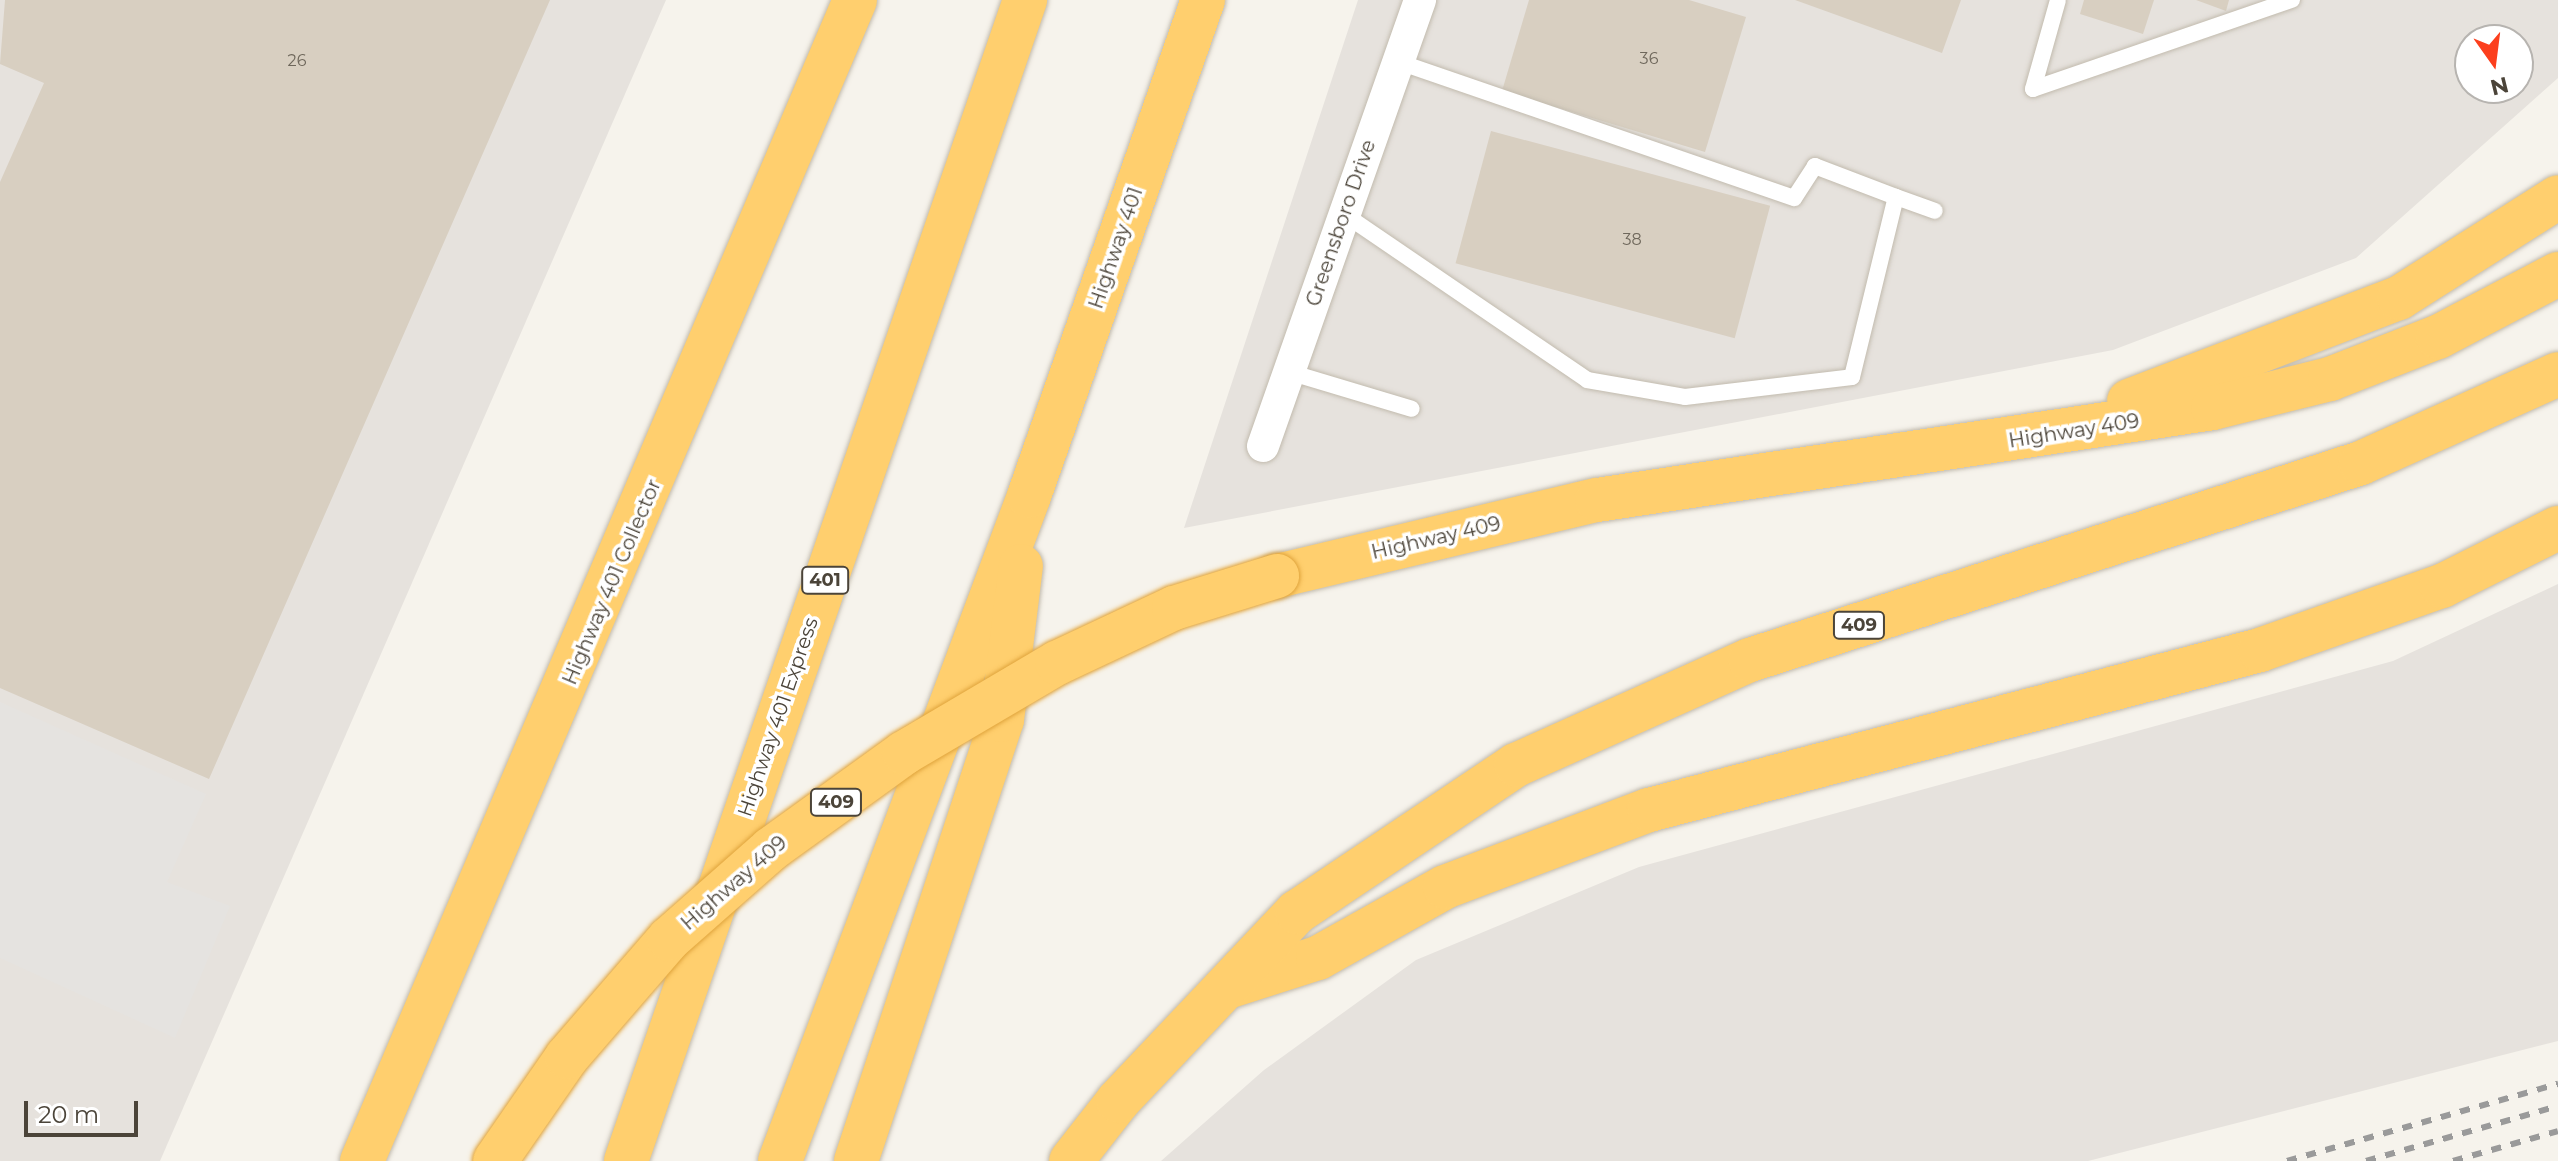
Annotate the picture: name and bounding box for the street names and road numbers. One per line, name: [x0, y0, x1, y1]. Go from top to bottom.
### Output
street label: Greensboro Drive: [1301, 137, 1381, 309]
street label: Highway 401: [1084, 184, 1148, 312]
street label: Highway 409: [2007, 409, 2141, 453]
street label: Highway 401 Collector: [558, 476, 666, 688]
street label: Highway 409: [1369, 511, 1503, 565]
road number: 401: [801, 566, 849, 594]
road number: 409: [1831, 611, 1887, 639]
street label: Highway 401 Express: [733, 614, 823, 820]
road number: 409: [808, 788, 864, 816]
street label: Highway 409: [676, 831, 792, 935]

